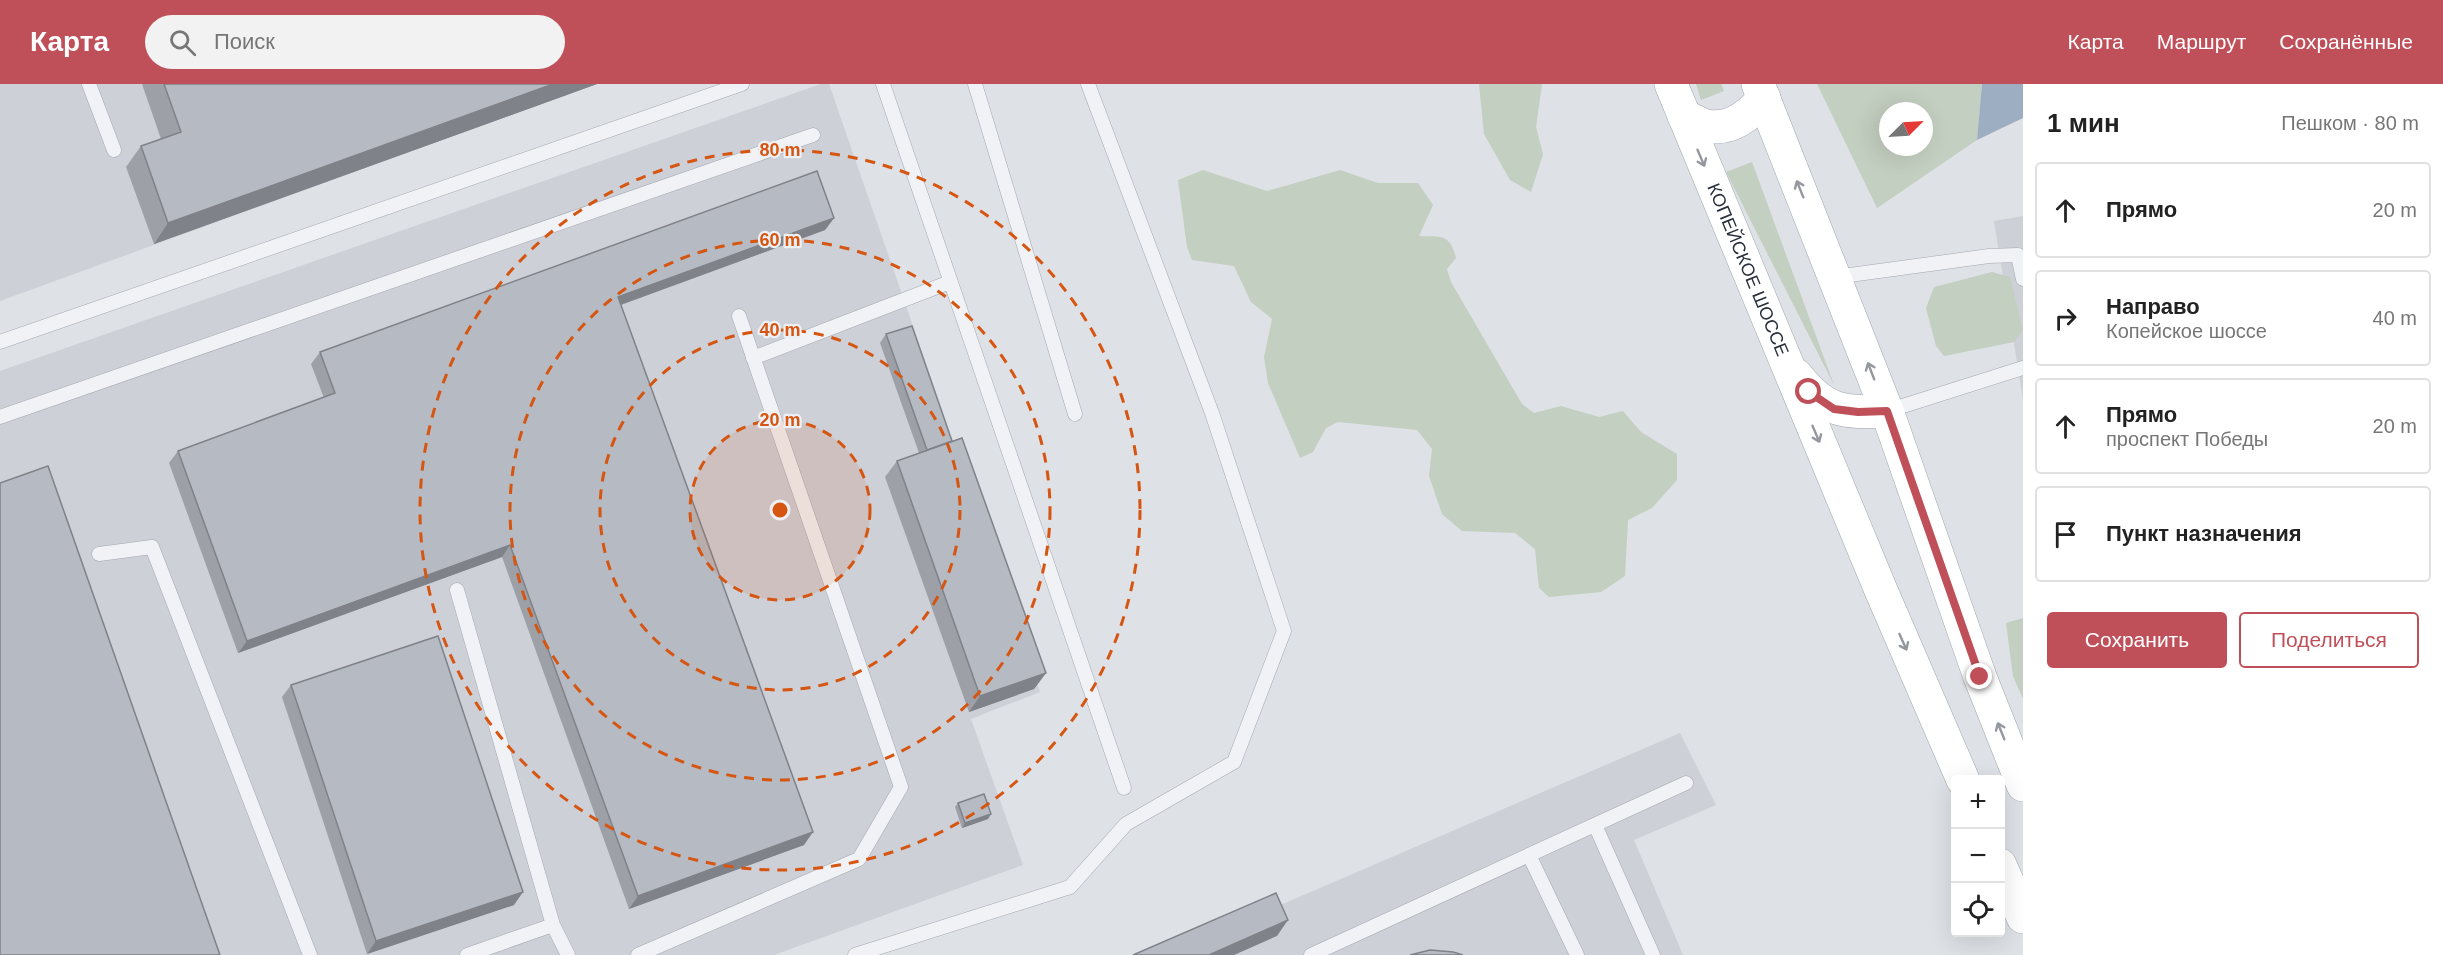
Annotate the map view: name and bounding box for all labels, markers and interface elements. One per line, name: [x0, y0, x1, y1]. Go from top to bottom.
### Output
search box: [145, 15, 565, 69]
text: Карта: [30, 26, 109, 57]
icon: search: [166, 26, 199, 59]
text: Поиск: [214, 29, 275, 54]
text: Карта: [2068, 30, 2124, 53]
text: Маршрут: [2157, 30, 2246, 53]
text: Сохранённые: [2279, 30, 2413, 53]
north arrow: [1879, 102, 1933, 156]
text: 1 мин: [2047, 108, 2120, 138]
text: Пешком · 80 m: [2281, 112, 2419, 134]
text: 80 m: [759, 140, 801, 160]
one-way arrow: [1696, 148, 1707, 166]
street label: КОПЕЙСКОЕ ШОССЕ: [1703, 180, 1793, 359]
one-way arrow: [1794, 181, 1805, 199]
icon: ahead: [2049, 194, 2082, 227]
text: Прямо: [2106, 197, 2177, 222]
text: 20 m: [2373, 199, 2417, 221]
text: 60 m: [759, 230, 801, 250]
text: Направо: [2106, 294, 2200, 319]
icon: right: [2049, 302, 2082, 335]
text: 40 m: [2373, 307, 2417, 329]
text: 40 m: [759, 320, 801, 340]
text: Копейское шоссе: [2106, 320, 2267, 342]
one-way arrow: [1865, 362, 1876, 381]
route start: [1795, 378, 1821, 404]
text: Прямо: [2106, 402, 2177, 427]
text: 20 m: [759, 410, 801, 430]
icon: ahead: [2049, 410, 2082, 443]
text: 20 m: [2373, 415, 2417, 437]
one-way arrow: [1811, 425, 1822, 443]
text: проспект Победы: [2106, 428, 2268, 450]
centre of rings: [770, 500, 790, 520]
icon: arrive: [2049, 518, 2082, 551]
text: Пункт назначения: [2106, 521, 2302, 546]
button: Сохранить: [2047, 612, 2227, 668]
button: Поделиться: [2239, 612, 2419, 668]
one-way arrow: [1898, 632, 1910, 650]
route end: [1966, 663, 1992, 689]
one-way arrow: [1995, 722, 2006, 740]
map controls: [1951, 775, 2005, 937]
button: +: [1951, 775, 2005, 829]
button: −: [1951, 829, 2005, 883]
button: locate: [1951, 883, 2005, 937]

